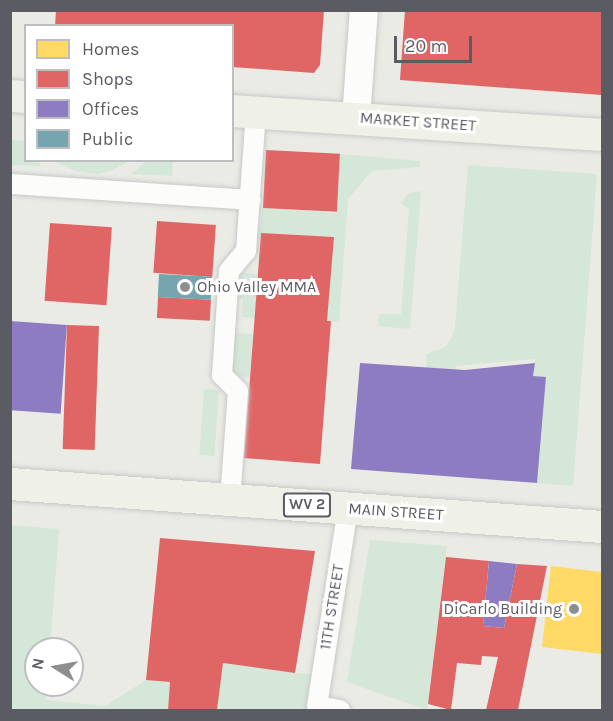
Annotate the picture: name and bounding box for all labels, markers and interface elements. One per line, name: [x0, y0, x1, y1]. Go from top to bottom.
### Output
legend: [24, 24, 234, 162]
scale bar: [397, 24, 475, 62]
text: 20 m: [405, 35, 447, 57]
text: Homes: [82, 38, 139, 60]
text: Shops: [82, 68, 134, 90]
text: Offices: [82, 98, 139, 120]
street label: MARKET STREET: [359, 108, 477, 136]
text: Public: [82, 128, 133, 150]
place label: Ohio Valley MMA: [197, 277, 316, 297]
marker: Ohio Valley MMA: [178, 280, 192, 294]
road number: WV 2: [282, 493, 332, 517]
street label: MAIN STREET: [348, 499, 444, 525]
street label: 11TH STREET: [316, 563, 348, 651]
place label: DiCarlo Building: [443, 599, 562, 619]
marker: DiCarlo Building: [567, 602, 581, 616]
north arrow: [24, 637, 84, 697]
text: N: [27, 656, 48, 671]

